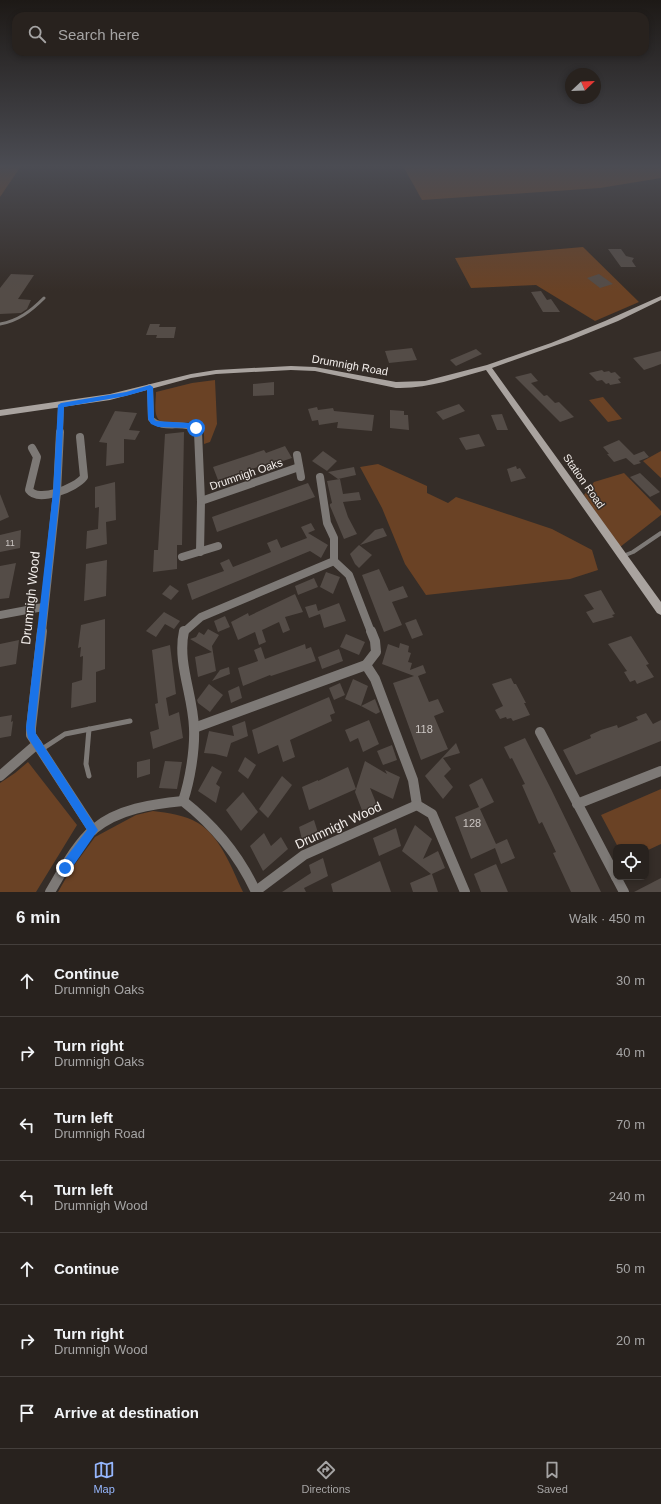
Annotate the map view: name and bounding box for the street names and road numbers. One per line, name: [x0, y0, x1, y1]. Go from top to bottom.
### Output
street label: Drumnigh Road: [311, 352, 389, 378]
street label: Station Road: [561, 452, 607, 510]
street label: Drumnigh Oaks: [208, 456, 285, 492]
street label: Drumnigh Wood: [18, 551, 43, 645]
street label: Drumnigh Wood: [293, 799, 384, 852]

